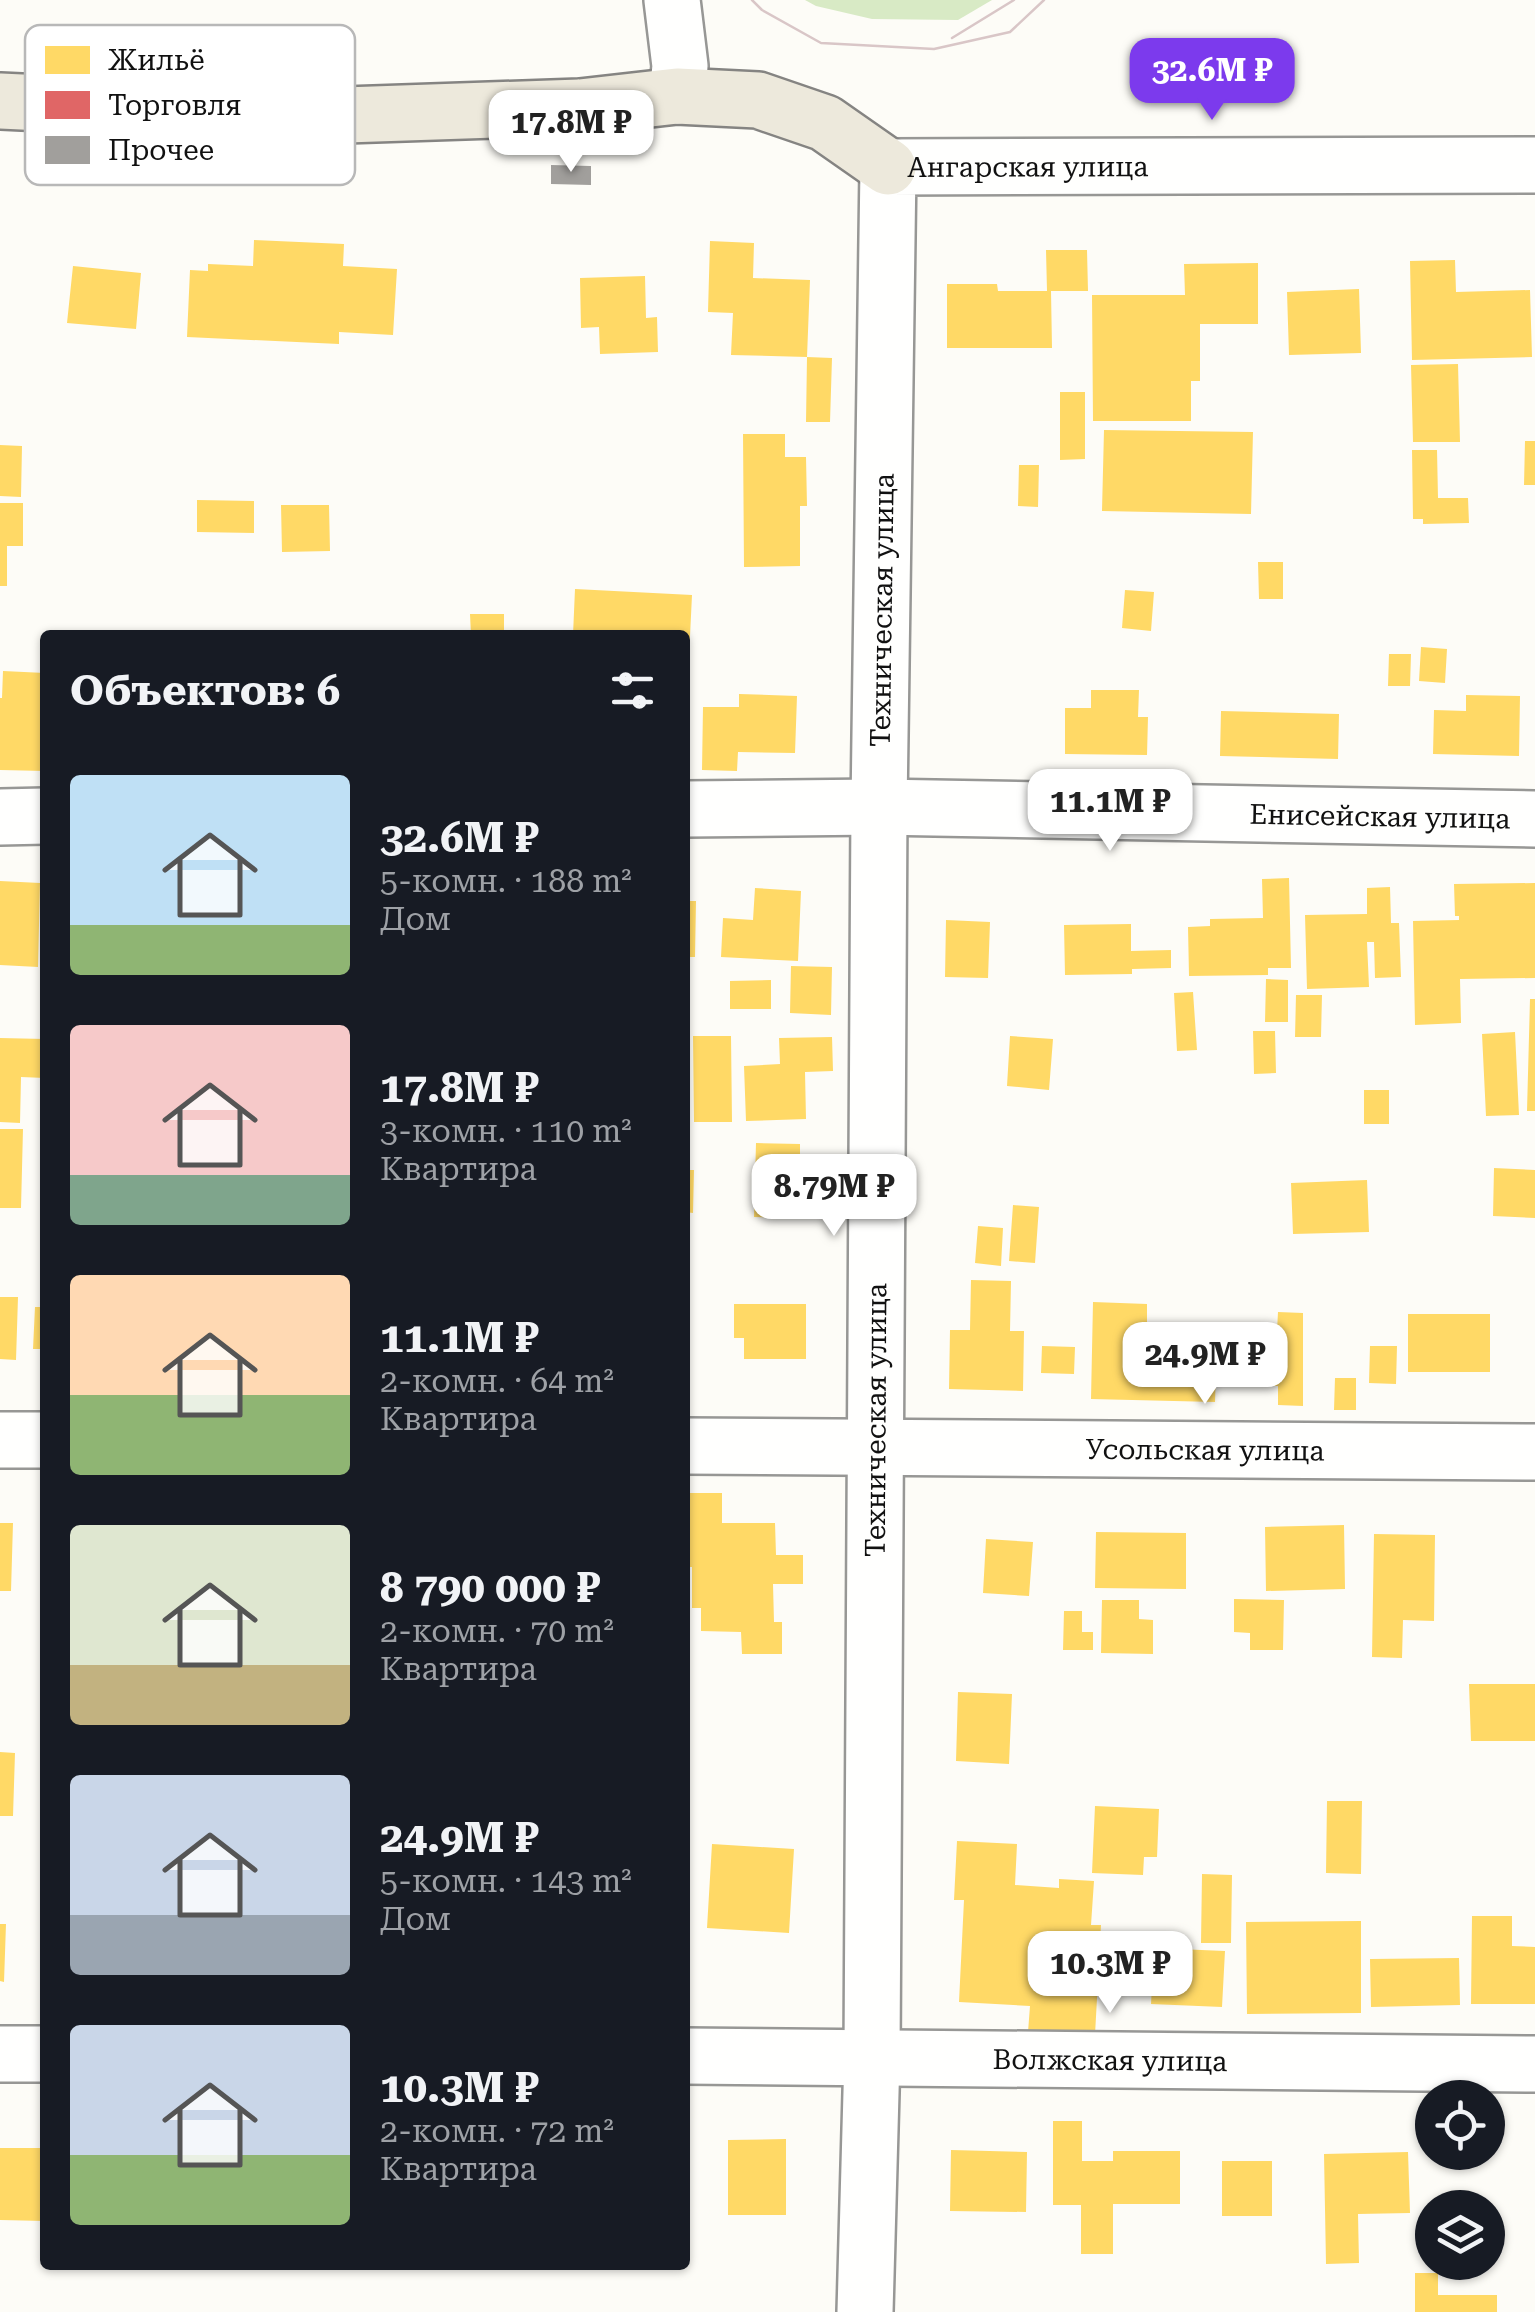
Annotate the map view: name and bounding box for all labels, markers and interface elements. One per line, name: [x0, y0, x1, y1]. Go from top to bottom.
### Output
legend: [25, 25, 355, 185]
pin: 32.6M ₽: [1120, 38, 1304, 123]
text: Жильё: [108, 44, 205, 77]
text: 32.6M ₽: [1152, 51, 1272, 89]
text: Торговля: [108, 89, 241, 122]
pin: 17.8M ₽: [479, 90, 663, 175]
text: 17.8M ₽: [511, 103, 631, 141]
text: Прочее: [108, 134, 214, 167]
street label: Ангарская улица: [907, 150, 1148, 183]
street label: Техническая улица: [863, 473, 900, 747]
icon: filters: [605, 663, 660, 718]
text: Объектов: 6: [70, 666, 340, 715]
pin: 11.1M ₽: [1018, 769, 1202, 854]
text: 11.1M ₽: [1050, 782, 1170, 820]
street label: Енисейская улица: [1249, 797, 1511, 835]
text: 32.6M ₽: [380, 813, 538, 862]
icon: home: [150, 815, 270, 935]
text: 5-комн. · 188 m²: [380, 862, 632, 900]
text: Дом: [380, 900, 451, 938]
text: 17.8M ₽: [380, 1063, 538, 1112]
icon: home: [150, 1065, 270, 1185]
text: 3-комн. · 110 m²: [380, 1112, 632, 1150]
text: Квартира: [380, 1150, 537, 1188]
pin: 8.79M ₽: [742, 1154, 926, 1239]
text: 8.79M ₽: [774, 1167, 894, 1205]
street label: Техническая улица: [858, 1283, 893, 1557]
text: 11.1M ₽: [380, 1313, 538, 1362]
icon: home: [150, 1315, 270, 1435]
pin: 24.9M ₽: [1113, 1322, 1297, 1407]
text: 24.9M ₽: [1145, 1335, 1265, 1373]
text: 2-комн. · 64 m²: [380, 1362, 614, 1400]
text: Квартира: [380, 1400, 537, 1438]
street label: Усольская улица: [1085, 1432, 1325, 1467]
text: 8 790 000 ₽: [380, 1563, 600, 1612]
icon: home: [150, 1565, 270, 1685]
text: 2-комн. · 70 m²: [380, 1612, 614, 1650]
text: Квартира: [380, 1650, 537, 1688]
text: 24.9M ₽: [380, 1813, 538, 1862]
icon: home: [150, 1815, 270, 1935]
text: 5-комн. · 143 m²: [380, 1862, 632, 1900]
text: Дом: [380, 1900, 451, 1938]
pin: 10.3M ₽: [1018, 1931, 1202, 2016]
text: 10.3M ₽: [1050, 1944, 1170, 1982]
street label: Волжская улица: [992, 2042, 1228, 2078]
text: 10.3M ₽: [380, 2063, 538, 2112]
icon: home: [150, 2065, 270, 2185]
map controls: [1415, 2080, 1505, 2280]
button: locate: [1415, 2080, 1505, 2170]
text: 2-комн. · 72 m²: [380, 2112, 614, 2150]
text: Квартира: [380, 2150, 537, 2188]
button: layers: [1415, 2190, 1505, 2280]

